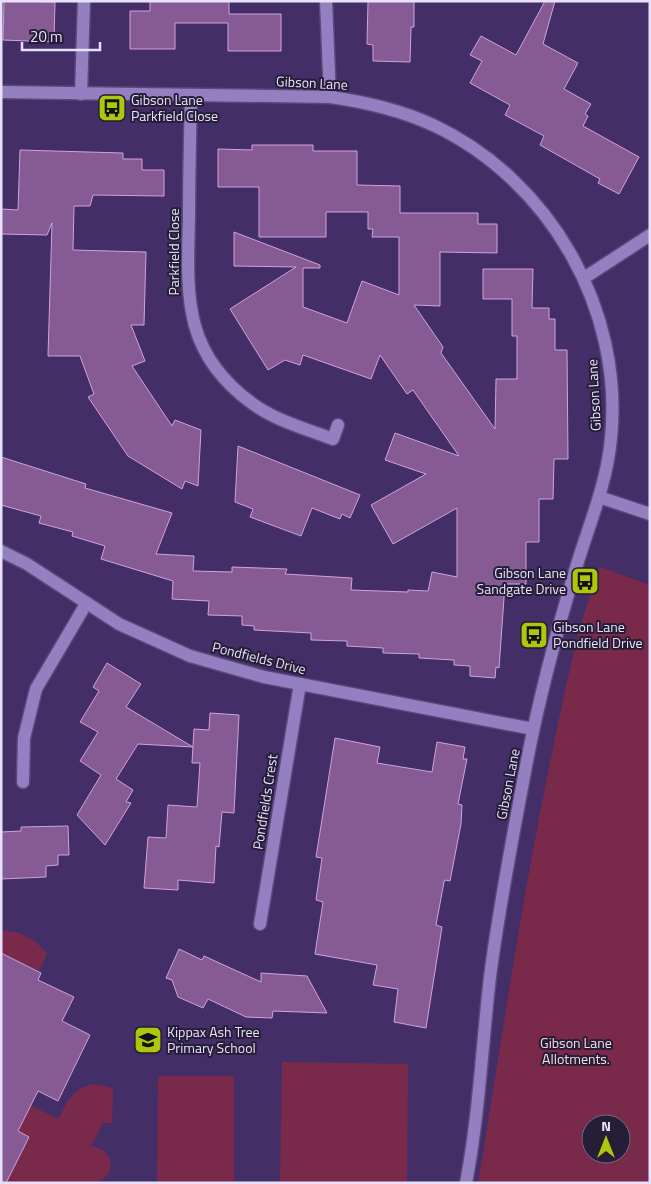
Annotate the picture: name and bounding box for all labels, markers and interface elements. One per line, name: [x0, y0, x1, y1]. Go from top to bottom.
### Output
scale bar: [22, 20, 100, 52]
text: 20 m: [30, 25, 63, 48]
street label: Gibson Lane: [276, 70, 348, 95]
place label: Gibson Lane Parkfield Close: [131, 89, 218, 126]
bus stop icon: Gibson Lane Parkfield Close: [97, 93, 127, 123]
street label: Parkfield Close: [163, 208, 184, 296]
street label: Gibson Lane: [581, 359, 606, 431]
place label: Gibson Lane Sandgate Drive: [477, 562, 566, 599]
bus stop icon: Gibson Lane Sandgate Drive: [570, 566, 600, 596]
place label: Gibson Lane Pondfield Drive: [553, 616, 643, 653]
bus stop icon: Gibson Lane Pondfield Drive: [519, 620, 549, 650]
street label: Pondfields Drive: [210, 636, 308, 679]
street label: Gibson Lane: [490, 747, 525, 821]
street label: Pondfields Crest: [247, 753, 282, 851]
place label: Kippax Ash Tree Primary School: [167, 1021, 260, 1058]
school or university icon: Kippax Ash Tree Primary School: [133, 1025, 163, 1055]
park label: Gibson Lane Allotments.: [540, 1032, 612, 1069]
north arrow: [581, 1114, 631, 1164]
text: N: [601, 1115, 611, 1136]

